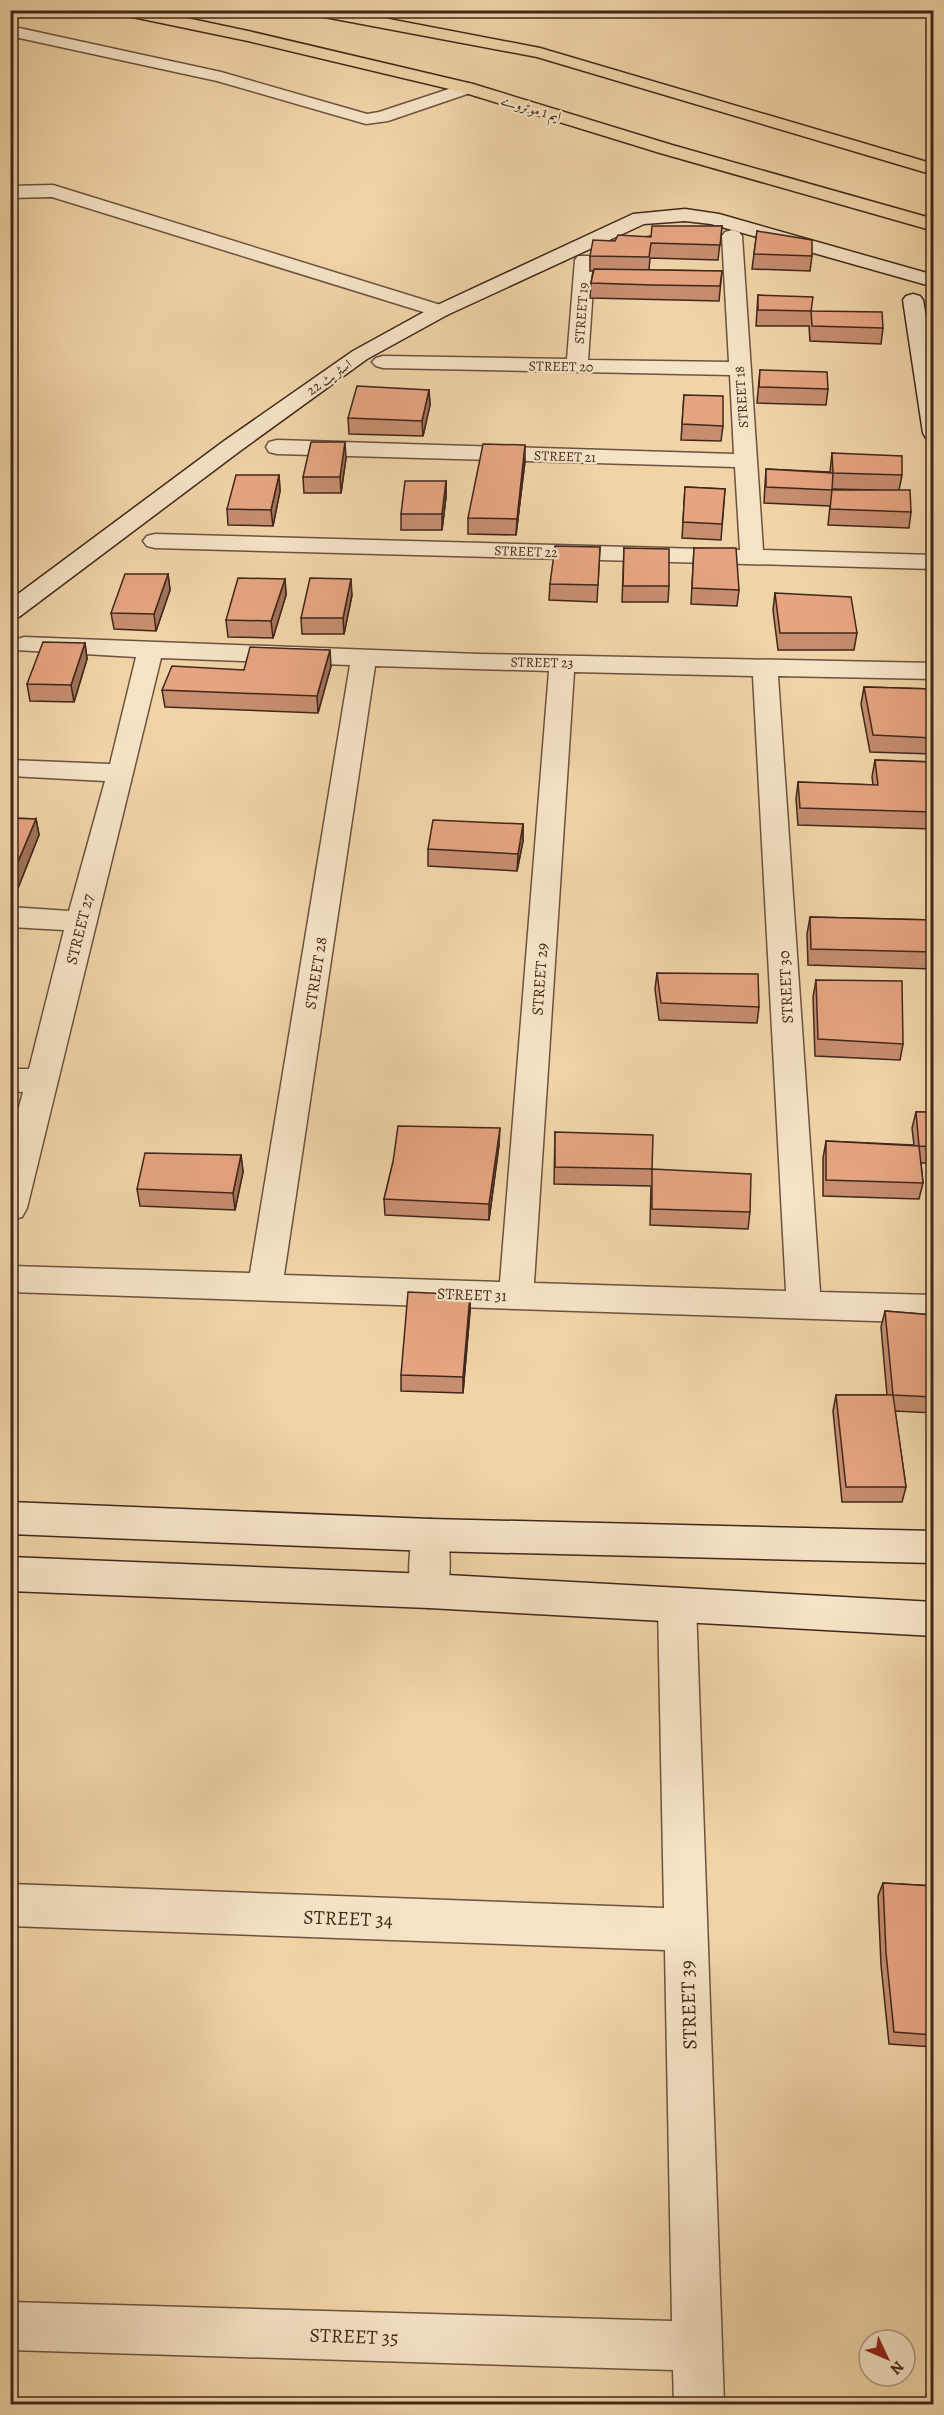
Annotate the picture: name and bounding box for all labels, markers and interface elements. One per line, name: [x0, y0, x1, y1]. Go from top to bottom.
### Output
street label: ایم 1 موٹروے: [497, 90, 563, 130]
street label: STREET 19: [570, 282, 593, 344]
street label: اسٹریٹ 22: [303, 355, 356, 400]
street label: STREET 20: [528, 356, 594, 377]
street label: STREET 18: [730, 365, 753, 429]
street label: STREET 21: [534, 446, 597, 467]
street label: STREET 22: [494, 541, 559, 562]
street label: STREET 23: [510, 652, 574, 673]
street label: STREET 27: [61, 891, 99, 967]
street label: STREET 28: [299, 935, 333, 1011]
street label: STREET 29: [526, 942, 554, 1016]
street label: STREET 30: [773, 950, 799, 1024]
street label: STREET 31: [437, 1283, 508, 1307]
street label: STREET 34: [303, 1903, 393, 1934]
street label: STREET 39: [673, 1960, 704, 2050]
street label: STREET 35: [309, 2321, 399, 2352]
north arrow: [857, 2328, 917, 2388]
text: N: [885, 2356, 909, 2380]

